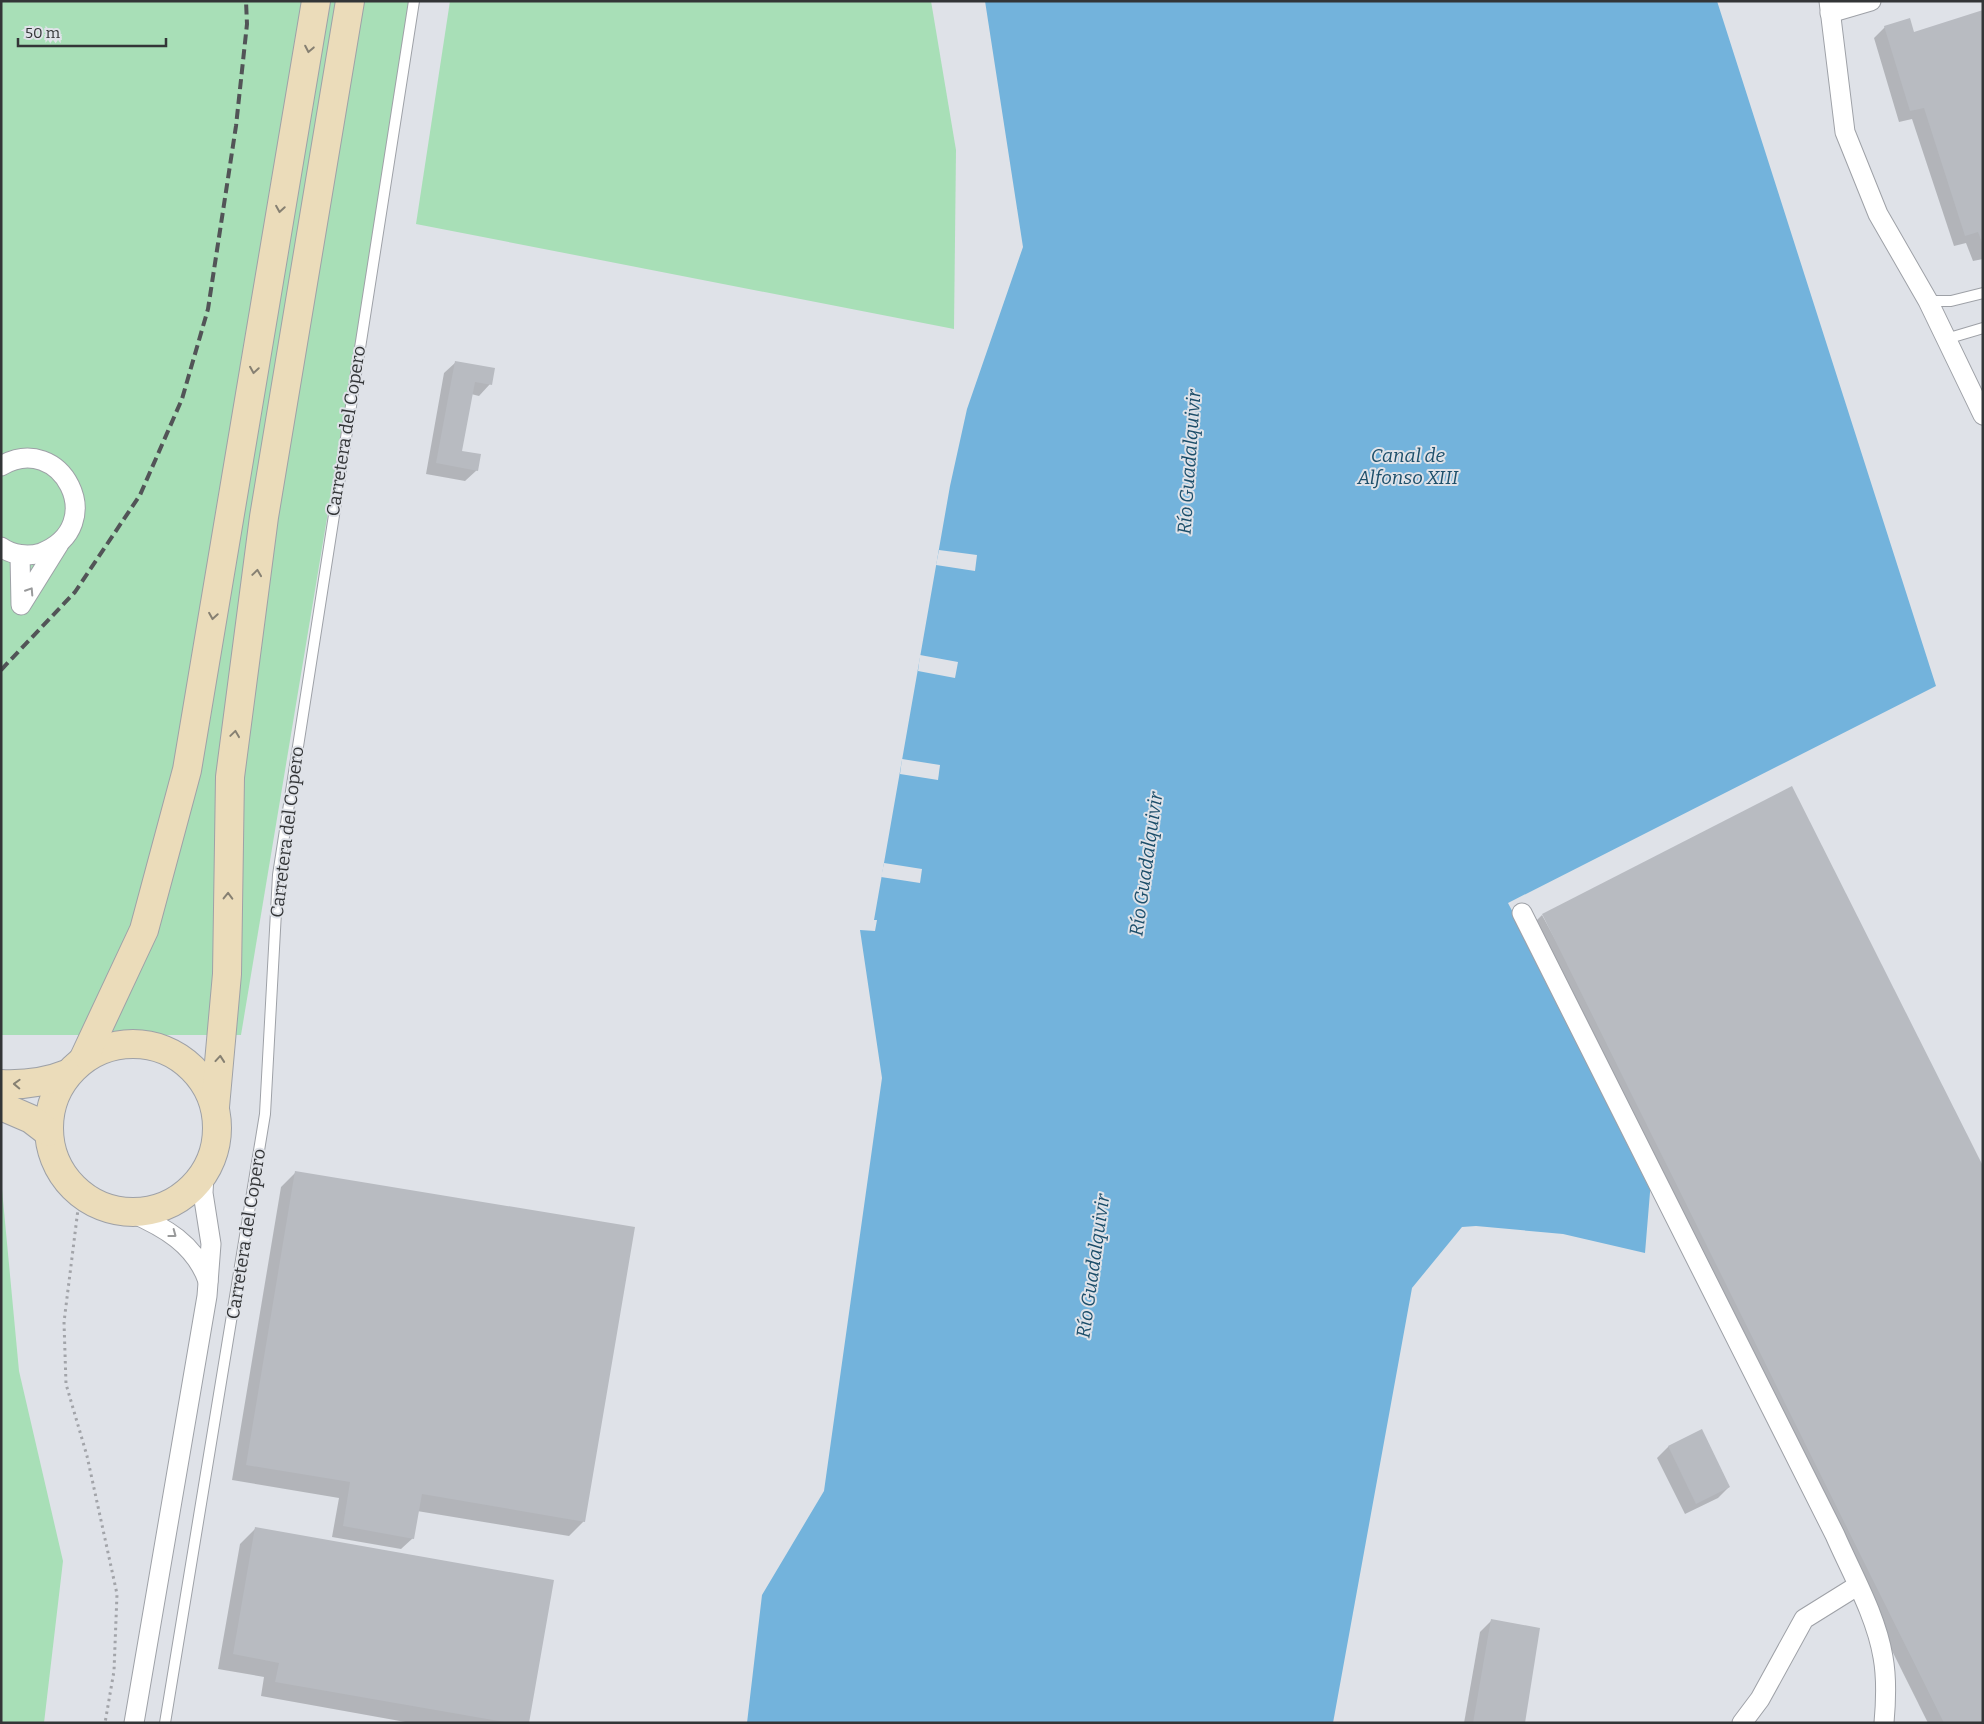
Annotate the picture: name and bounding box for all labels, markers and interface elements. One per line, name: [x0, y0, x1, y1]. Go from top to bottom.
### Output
scale bar: [18, 15, 165, 47]
text: 50 m: [25, 24, 61, 42]
one-way arrow: [304, 45, 314, 54]
one-way arrow: [276, 205, 286, 214]
street label: Carretera del Copero: [322, 344, 370, 518]
one-way arrow: [249, 365, 259, 374]
water label: Río Guadalquivir: [1172, 388, 1206, 535]
water label: Canal de Alfonso XIII: [1357, 444, 1459, 489]
one-way arrow: [251, 569, 262, 577]
one-way arrow: [23, 587, 33, 596]
one-way arrow: [208, 612, 218, 621]
one-way arrow: [230, 730, 240, 739]
street label: Carretera del Copero: [266, 745, 308, 919]
water label: Río Guadalquivir: [1125, 789, 1168, 937]
one-way arrow: [223, 892, 233, 900]
one-way arrow: [214, 1054, 225, 1062]
one-way arrow: [13, 1079, 21, 1090]
street label: Carretera del Copero: [222, 1147, 270, 1321]
water label: Río Guadalquivir: [1072, 1191, 1115, 1339]
one-way arrow: [167, 1229, 176, 1237]

